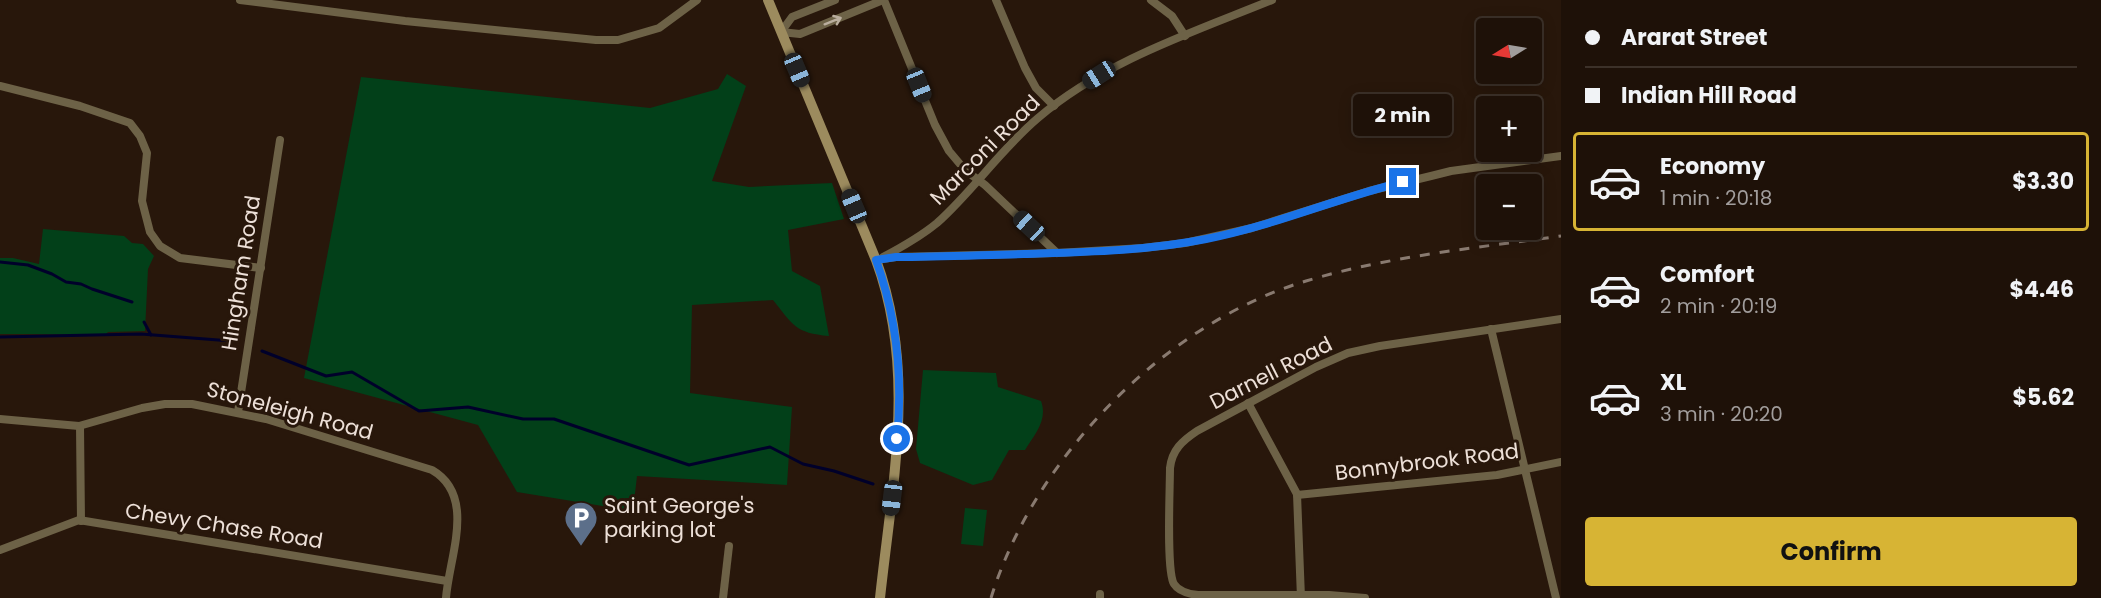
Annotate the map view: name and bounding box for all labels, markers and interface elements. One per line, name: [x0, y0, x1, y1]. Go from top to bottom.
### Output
one-way arrow: [823, 15, 841, 26]
north arrow: [1476, 18, 1542, 84]
map controls: [1476, 18, 1542, 240]
text: Ararat Street: [1621, 22, 1767, 53]
car: [782, 50, 812, 90]
car: [1079, 58, 1119, 92]
car: [904, 65, 934, 105]
text: Indian Hill Road: [1621, 80, 1797, 111]
street label: Marconi Road: [923, 88, 1046, 211]
callout: 2 min: [1354, 95, 1452, 137]
button: +: [1476, 96, 1542, 162]
text: 2 min: [1374, 101, 1431, 129]
text: Economy: [1660, 151, 1765, 182]
icon: car: [1588, 155, 1642, 209]
text: $3.30: [2012, 166, 2074, 197]
route end: [1389, 168, 1416, 195]
button: −: [1476, 174, 1542, 240]
text: 1 min · 20:18: [1660, 184, 1772, 212]
car: [839, 186, 869, 226]
street label: Hingham Road: [214, 193, 267, 353]
car: [1010, 207, 1048, 245]
text: Comfort: [1660, 259, 1754, 290]
icon: car: [1588, 263, 1642, 317]
text: $4.46: [2010, 274, 2074, 305]
text: 2 min · 20:19: [1660, 292, 1777, 320]
street label: Darnell Road: [1205, 329, 1337, 416]
text: XL: [1660, 367, 1686, 398]
icon: car: [1588, 371, 1642, 425]
street label: Stoneleigh Road: [204, 374, 377, 447]
text: $5.62: [2012, 382, 2074, 413]
text: 3 min · 20:20: [1660, 400, 1783, 428]
route start: [883, 425, 910, 452]
street label: Bonnybrook Road: [1333, 436, 1520, 487]
car: [881, 479, 903, 517]
place label: Saint George's parking lot: [604, 491, 755, 544]
street label: Chevy Chase Road: [123, 496, 325, 555]
parking icon: Saint George's parking lot: [563, 500, 599, 547]
button: Confirm: [1585, 517, 2077, 586]

